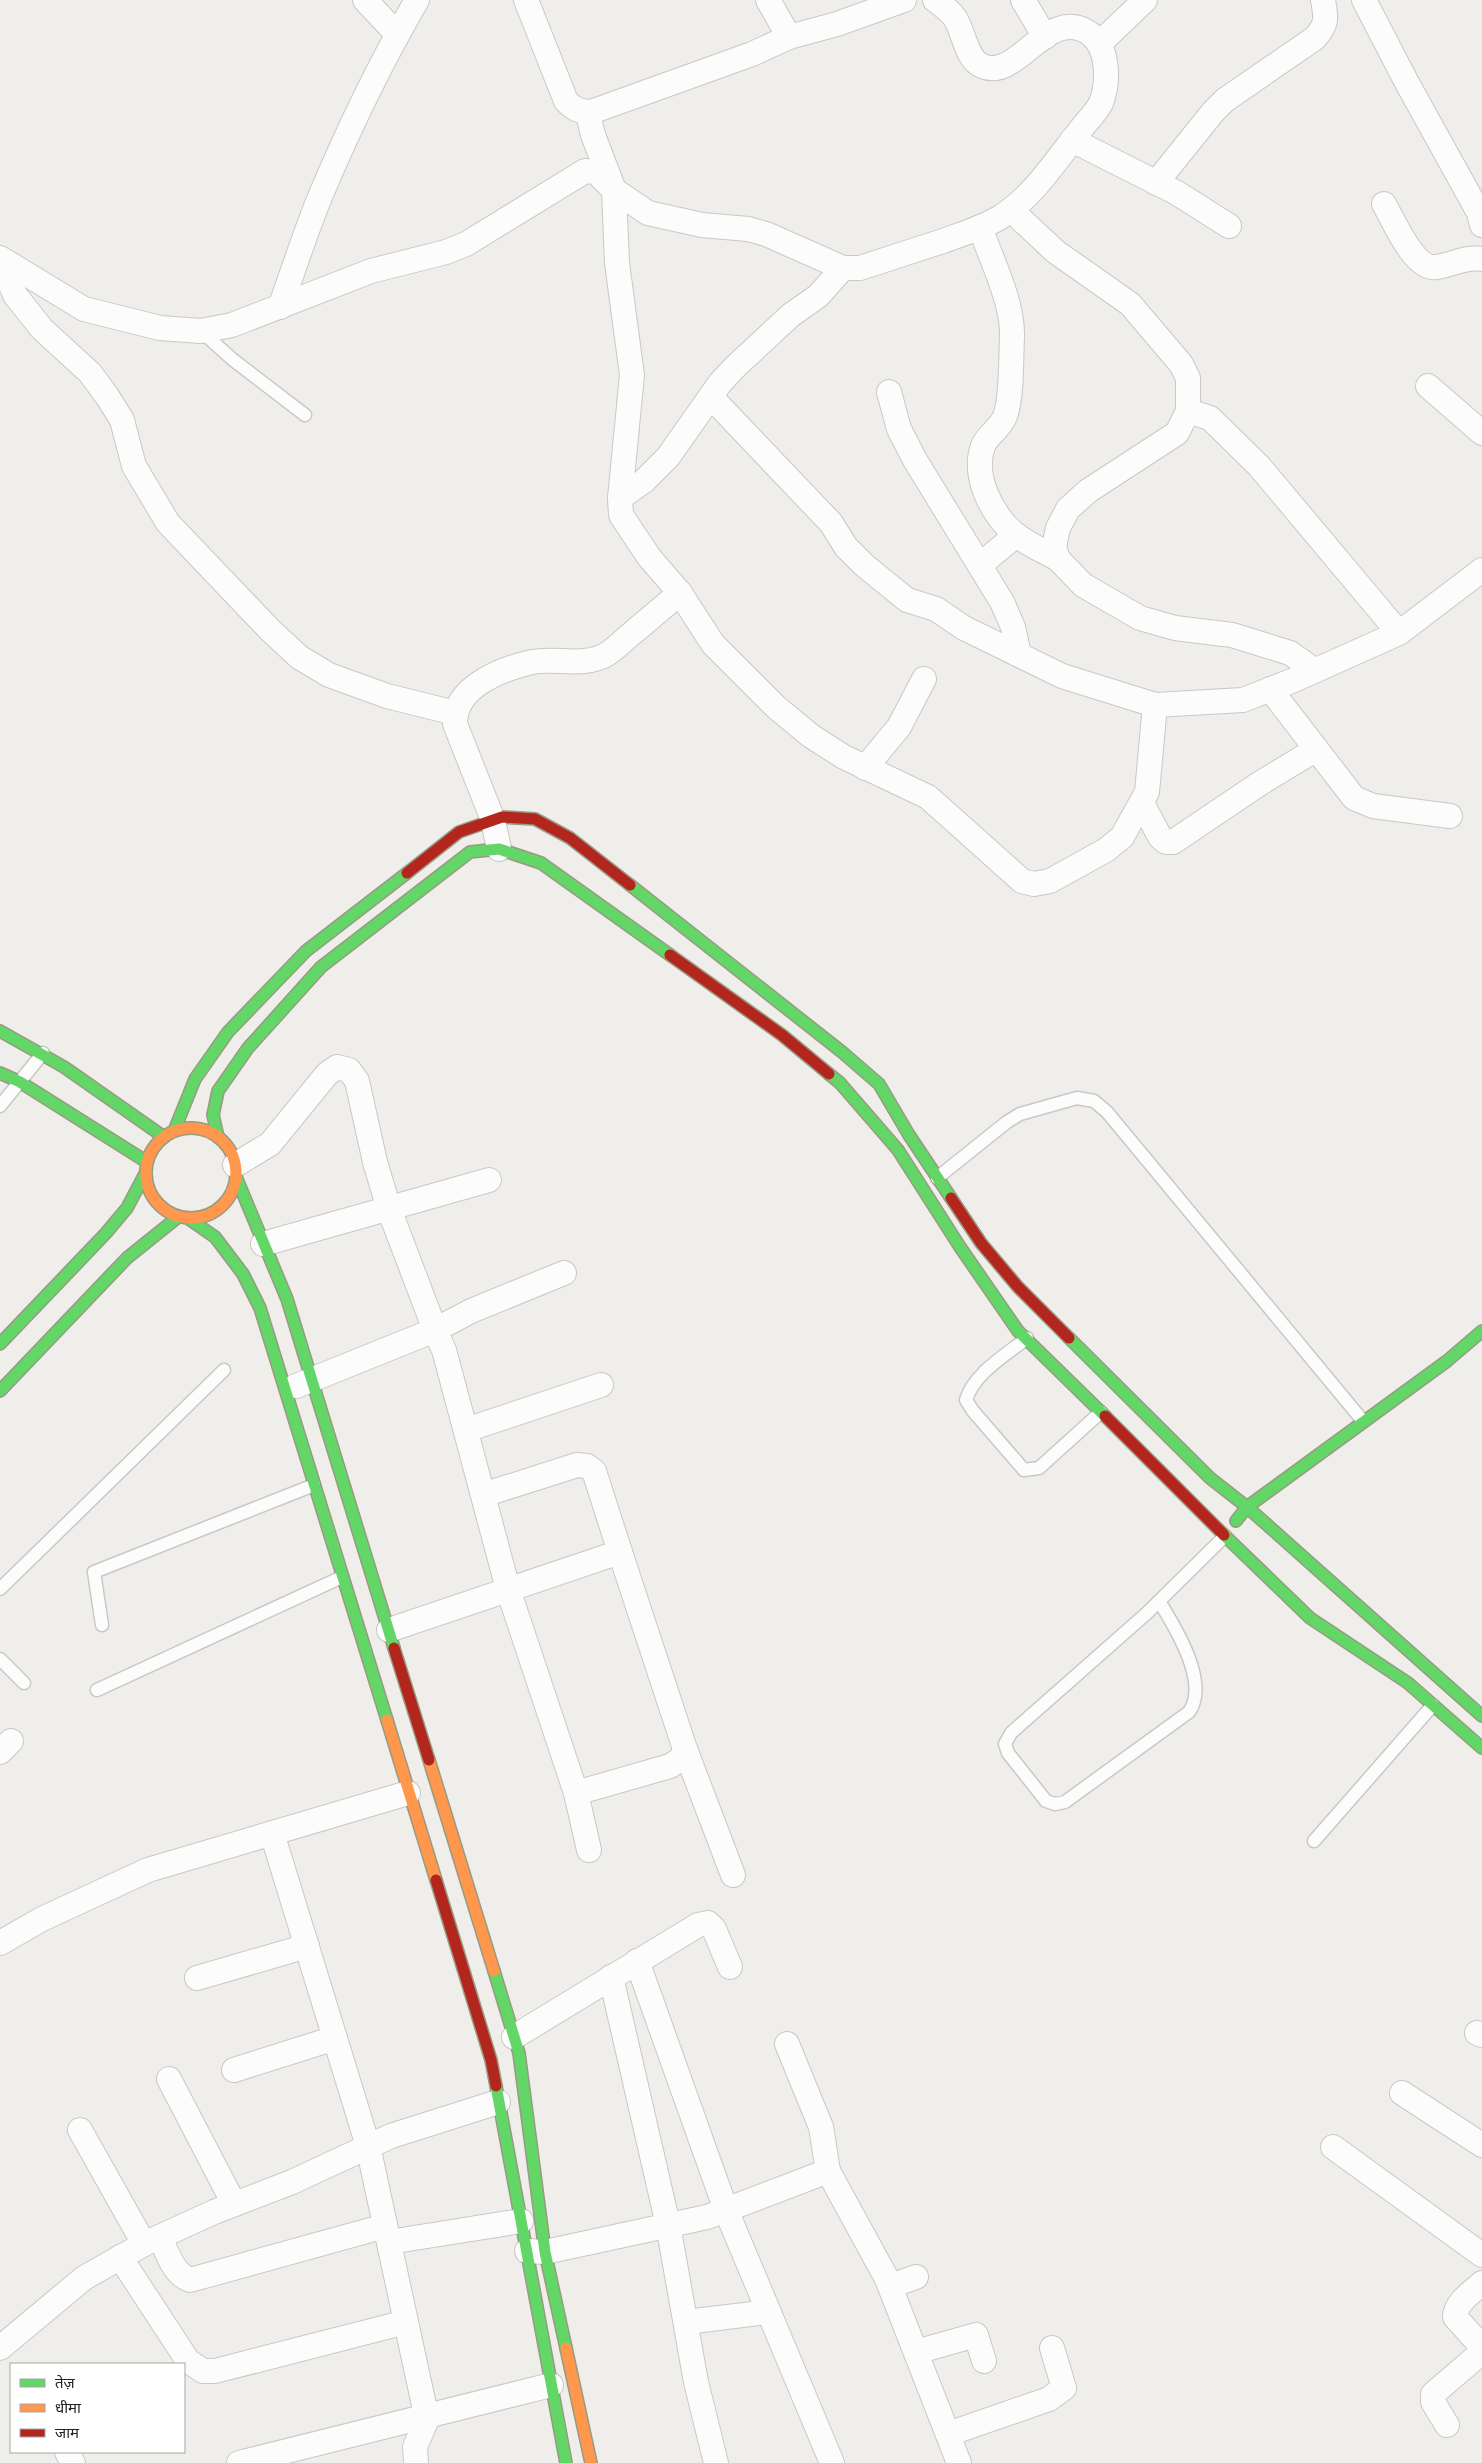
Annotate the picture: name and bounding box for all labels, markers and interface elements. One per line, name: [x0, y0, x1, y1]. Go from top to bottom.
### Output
legend: [10, 2363, 185, 2453]
text: तेज़: [55, 2373, 76, 2392]
text: धीमा: [55, 2398, 82, 2417]
text: जाम: [55, 2423, 80, 2442]

